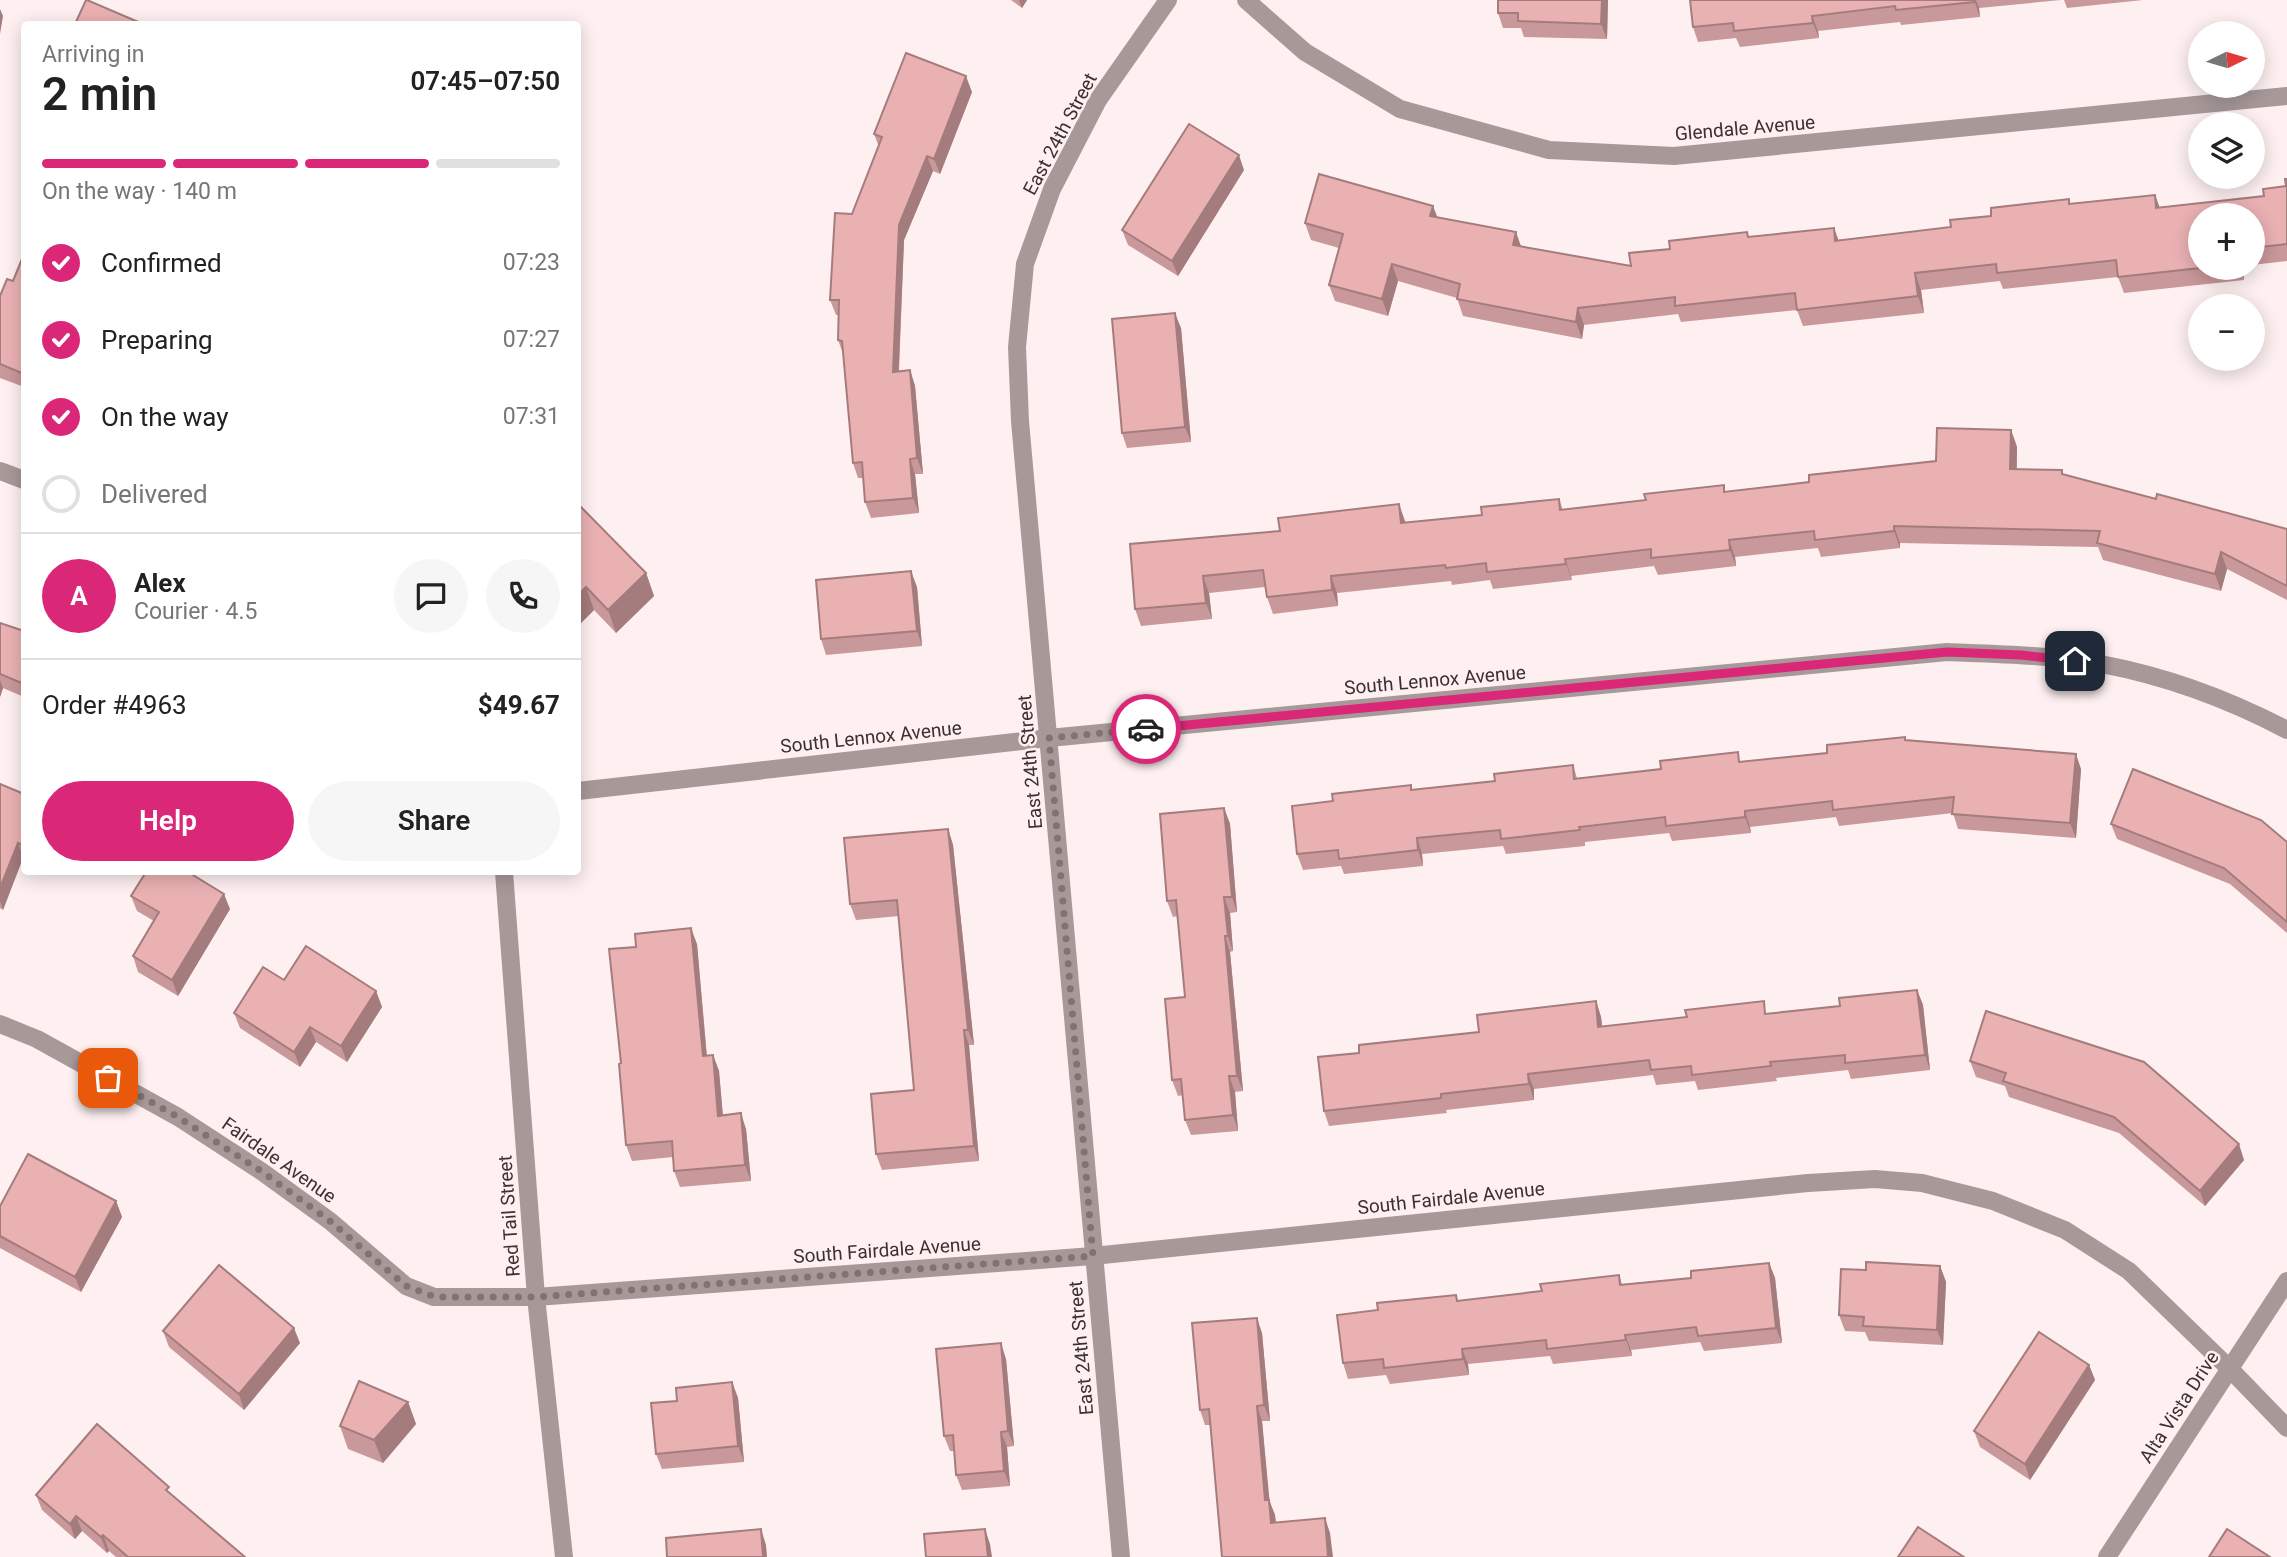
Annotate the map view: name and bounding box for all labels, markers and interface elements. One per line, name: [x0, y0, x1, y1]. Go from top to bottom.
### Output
north arrow: [2188, 21, 2264, 98]
map controls: [2188, 21, 2265, 371]
text: Arriving in: [42, 41, 145, 68]
text: 07:45–07:50: [410, 66, 560, 96]
text: 2 min: [42, 67, 157, 121]
street label: East 24th Street: [1018, 69, 1102, 199]
street label: Glendale Avenue: [1674, 110, 1816, 146]
button: layers: [2188, 112, 2265, 189]
text: On the way · 140 m: [42, 178, 237, 205]
button: +: [2188, 203, 2265, 280]
icon: check: [42, 244, 80, 282]
text: Confirmed: [101, 248, 222, 278]
text: 07:23: [503, 249, 560, 276]
button: −: [2188, 294, 2265, 371]
icon: check: [42, 321, 80, 359]
text: Preparing: [101, 325, 213, 355]
text: 07:27: [503, 326, 560, 353]
icon: check: [42, 398, 80, 436]
text: On the way: [101, 402, 229, 432]
text: 07:31: [503, 403, 560, 430]
text: Delivered: [101, 479, 208, 509]
button: chat: [394, 559, 468, 633]
button: phone: [486, 559, 560, 633]
text: Alex: [134, 568, 186, 598]
text: A: [70, 581, 88, 611]
text: Courier · 4.5: [134, 598, 257, 625]
pin: [2045, 631, 2105, 691]
icon: home: [2056, 642, 2094, 680]
street label: South Lennox Avenue: [1343, 661, 1527, 699]
text: Order #4963: [42, 690, 187, 720]
text: $49.67: [478, 690, 560, 720]
street label: East 24th Street: [1013, 694, 1047, 830]
courier: [1111, 694, 1181, 764]
icon: car: [1127, 710, 1165, 748]
street label: South Lennox Avenue: [779, 716, 963, 758]
button: Help: [42, 781, 294, 861]
button: Share: [308, 781, 560, 861]
pin: [78, 1048, 138, 1108]
icon: bag: [89, 1059, 127, 1097]
street label: Fairdale Avenue: [218, 1112, 340, 1208]
street label: Red Tail Street: [493, 1155, 525, 1277]
street label: South Fairdale Avenue: [1356, 1177, 1546, 1219]
street label: South Fairdale Avenue: [792, 1232, 982, 1268]
street label: East 24th Street: [1064, 1280, 1098, 1416]
street label: Alta Vista Drive: [2134, 1347, 2224, 1467]

